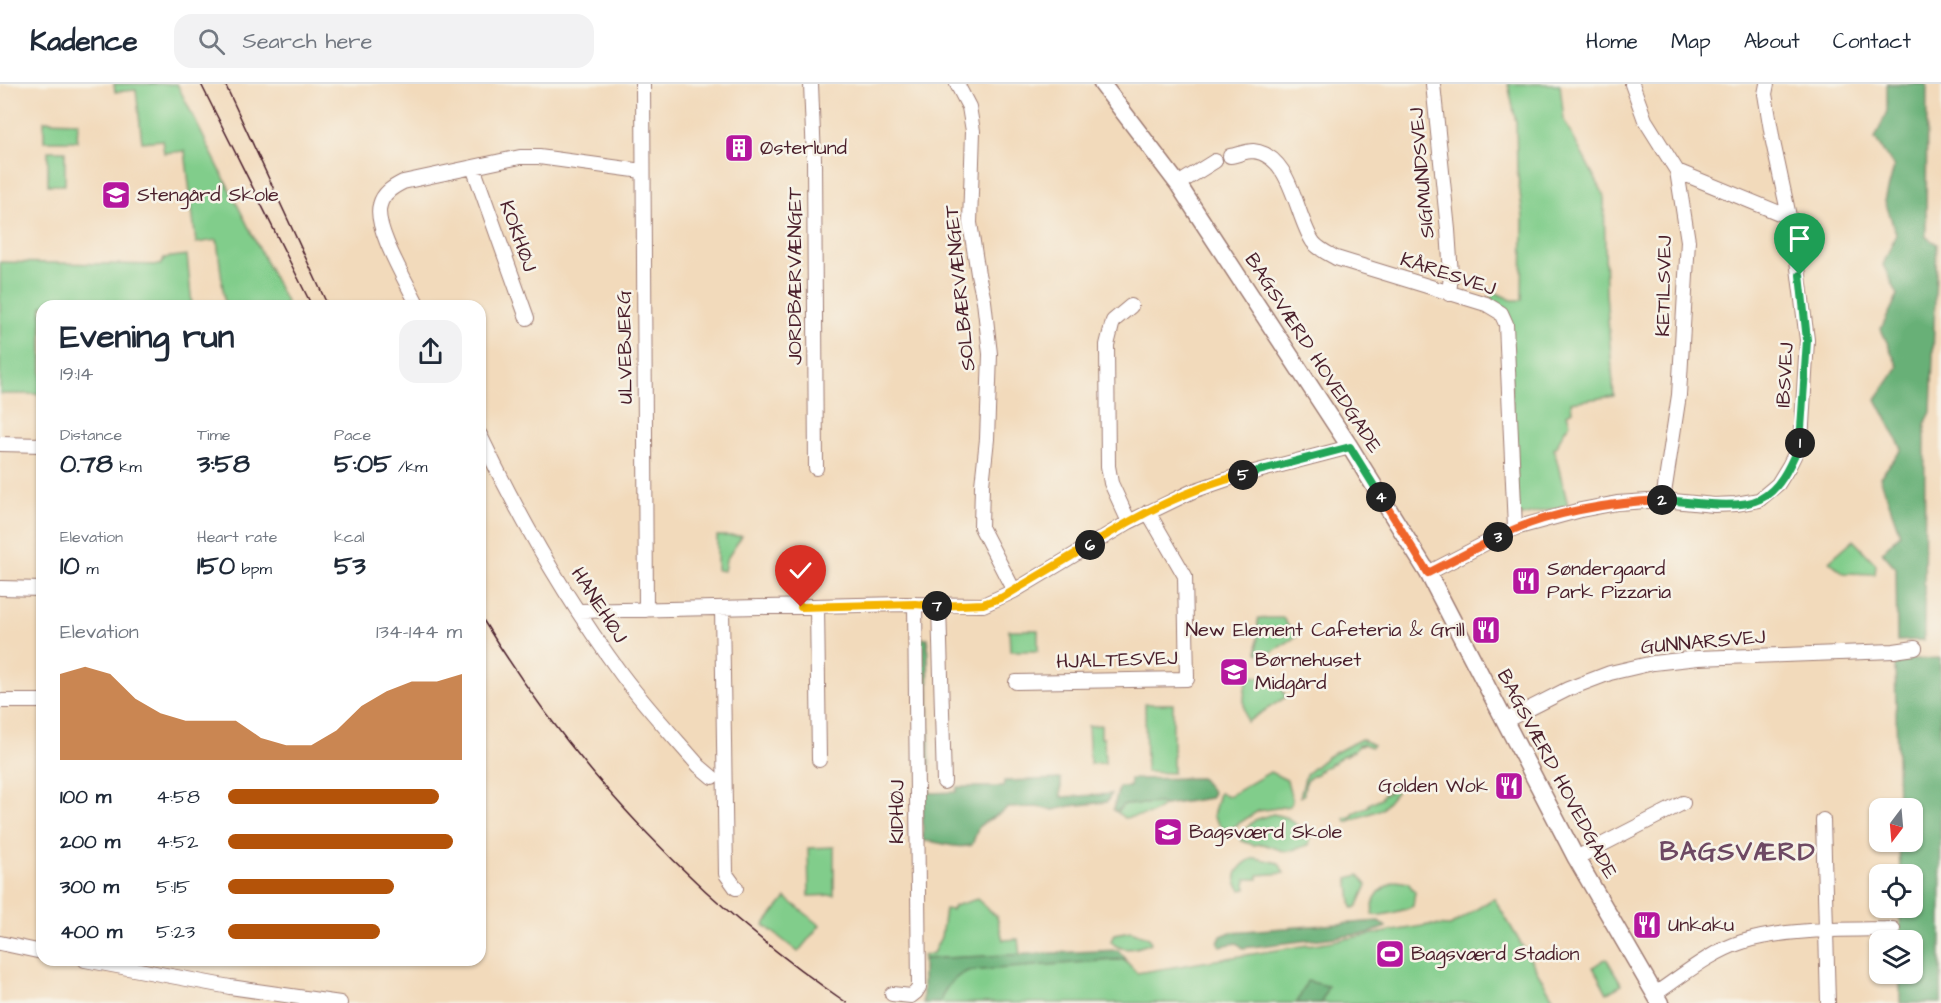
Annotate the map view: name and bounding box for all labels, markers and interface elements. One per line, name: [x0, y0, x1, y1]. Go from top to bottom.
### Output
search box: [174, 14, 594, 68]
text: Kadence: [30, 22, 138, 61]
icon: search: [195, 25, 228, 58]
text: Search here: [243, 26, 372, 57]
text: Home: [1586, 27, 1638, 56]
text: Map: [1671, 27, 1711, 56]
text: About: [1744, 27, 1800, 56]
text: Contact: [1833, 27, 1911, 56]
street label: SIGMUNDSVEJ: [1402, 106, 1442, 239]
building icon: Østerlund: [723, 132, 755, 164]
place label: Østerlund: [760, 134, 847, 162]
school or university icon: Stengård Skole: [100, 179, 132, 211]
place label: Stengård Skole: [137, 181, 279, 210]
street label: JORDBÆRVÆNGET: [781, 186, 809, 365]
street label: KOKHØJ: [492, 197, 544, 276]
street label: SOLBÆRVÆNGET: [937, 203, 983, 372]
pin: [1774, 213, 1825, 275]
icon: arrive: [1783, 222, 1816, 255]
street label: KETILSVEJ: [1649, 235, 1679, 337]
street label: KÅRESVEJ: [1397, 245, 1500, 303]
street label: BAGSVÆRD HOVEDGADE: [1238, 248, 1388, 459]
street label: ULVEBJERG: [610, 290, 640, 404]
text: Evening run: [60, 314, 234, 360]
button: share: [399, 320, 462, 383]
street label: IBSVEJ: [1769, 341, 1801, 408]
text: 19:14: [60, 360, 93, 388]
text: Distance: [60, 424, 122, 446]
text: Time: [197, 424, 231, 446]
text: Pace: [334, 424, 371, 446]
pin: 1: [1785, 428, 1815, 458]
text: 1: [1799, 432, 1801, 454]
text: 0.78: [60, 446, 113, 482]
text: 3:58: [197, 446, 250, 482]
text: 5:05: [334, 446, 392, 482]
text: km: [113, 456, 142, 478]
text: /km: [392, 456, 428, 478]
pin: 5: [1228, 460, 1258, 490]
text: 5: [1237, 464, 1249, 486]
pin: 4: [1366, 482, 1396, 512]
pin: 2: [1647, 485, 1677, 515]
text: 4: [1376, 486, 1386, 508]
text: 2: [1657, 489, 1667, 511]
pin: 3: [1483, 522, 1513, 552]
text: Elevation: [60, 526, 123, 548]
text: Heart rate: [197, 526, 277, 548]
text: kcal: [334, 526, 365, 548]
text: 3: [1494, 526, 1502, 548]
pin: 6: [1075, 530, 1105, 560]
text: 6: [1085, 534, 1095, 556]
pin: [775, 545, 826, 607]
text: 10: [60, 548, 80, 584]
text: 150: [197, 548, 235, 584]
text: 53: [334, 548, 366, 584]
icon: check: [784, 554, 817, 587]
place label: Søndergaard Park Pizzaria: [1547, 555, 1671, 606]
text: m: [80, 558, 99, 580]
text: bpm: [235, 558, 272, 580]
street label: HANEHØJ: [564, 562, 634, 649]
restaurant icon: Søndergaard Park Pizzaria: [1510, 565, 1542, 597]
pin: 7: [922, 591, 952, 621]
text: 7: [932, 595, 942, 617]
restaurant icon: New Element Cafeteria & Grill: [1470, 614, 1502, 646]
place label: New Element Cafeteria & Grill: [1185, 616, 1465, 644]
text: Elevation: [60, 618, 139, 646]
text: 134–144 m: [376, 618, 462, 646]
street label: GUNNARSVEJ: [1639, 623, 1767, 661]
street label: HJALTESVEJ: [1056, 644, 1179, 676]
place label: Børnehuset Midgård: [1255, 646, 1361, 698]
school or university icon: Børnehuset Midgård: [1218, 656, 1250, 688]
street label: BAGSVÆRD HOVEDGADE: [1490, 664, 1624, 884]
restaurant icon: Golden Wok: [1493, 770, 1525, 802]
place label: Golden Wok: [1378, 772, 1488, 800]
street label: KIDHØJ: [883, 779, 911, 844]
text: 100 m: [60, 783, 111, 811]
text: 4:58: [156, 783, 200, 811]
north arrow: [1869, 798, 1923, 852]
map controls: [1869, 798, 1923, 984]
school or university icon: Bagsværd Skole: [1152, 816, 1184, 848]
place label: Bagsværd Skole: [1189, 818, 1342, 847]
text: 200 m: [60, 828, 120, 856]
text: 4:52: [156, 828, 199, 856]
district label: BAGSVÆRD: [1660, 834, 1816, 870]
button: locate: [1869, 864, 1923, 918]
text: 300 m: [60, 873, 119, 901]
text: 5:15: [156, 873, 190, 901]
restaurant icon: Unkaku: [1631, 909, 1663, 941]
place label: Unkaku: [1668, 911, 1734, 939]
text: 400 m: [60, 918, 122, 946]
text: 5:23: [156, 918, 195, 946]
button: layers: [1869, 930, 1923, 984]
sports icon: Bagsværd Stadion: [1374, 938, 1406, 970]
place label: Bagsværd Stadion: [1411, 940, 1580, 969]

